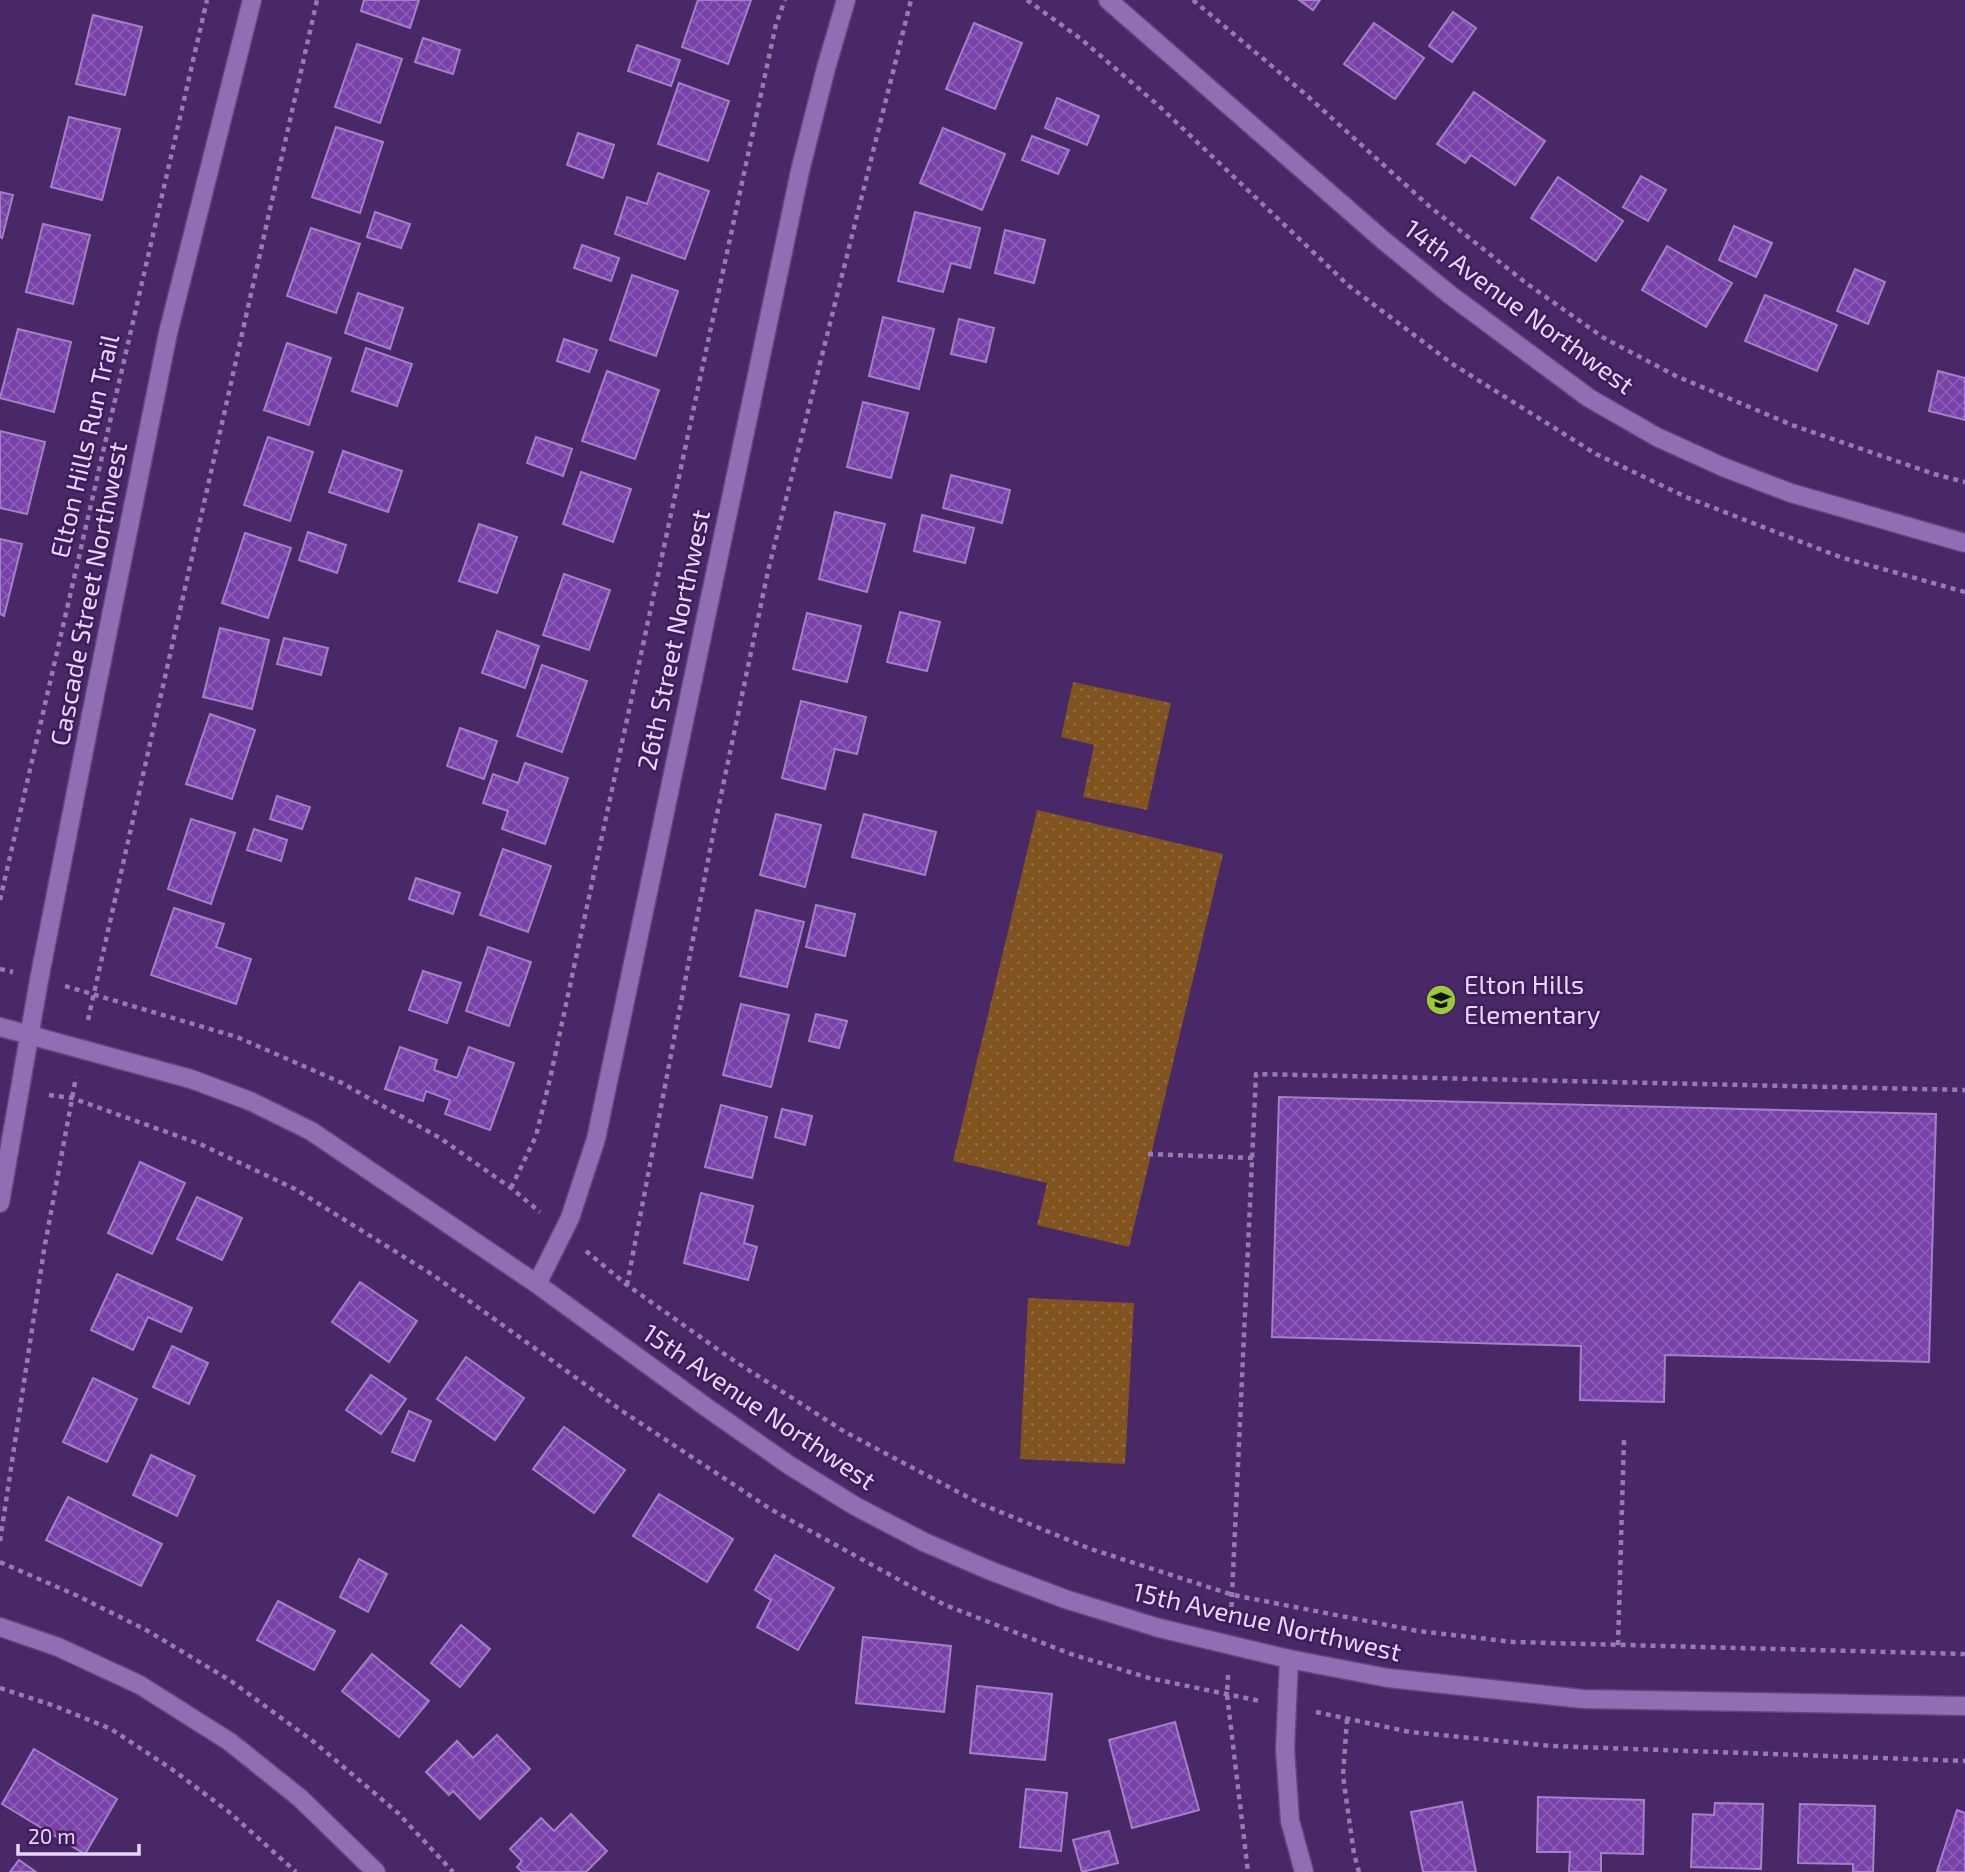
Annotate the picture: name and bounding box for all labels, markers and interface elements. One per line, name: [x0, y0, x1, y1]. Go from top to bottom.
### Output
street label: 14th Avenue Northwest: [1399, 212, 1641, 400]
street label: Elton Hills Run Trail: [43, 330, 124, 561]
street label: Cascade Street Northwest: [43, 439, 132, 748]
street label: 26th Street Northwest: [630, 507, 715, 773]
place label: Elton Hills Elementary: [1464, 968, 1601, 1029]
school or university icon: Elton Hills Elementary: [1424, 983, 1458, 1017]
street label: 15th Avenue Northwest: [637, 1316, 882, 1495]
street label: 15th Avenue Northwest: [1130, 1575, 1405, 1667]
scale bar: [18, 1812, 138, 1856]
text: 20 m: [28, 1823, 76, 1848]

